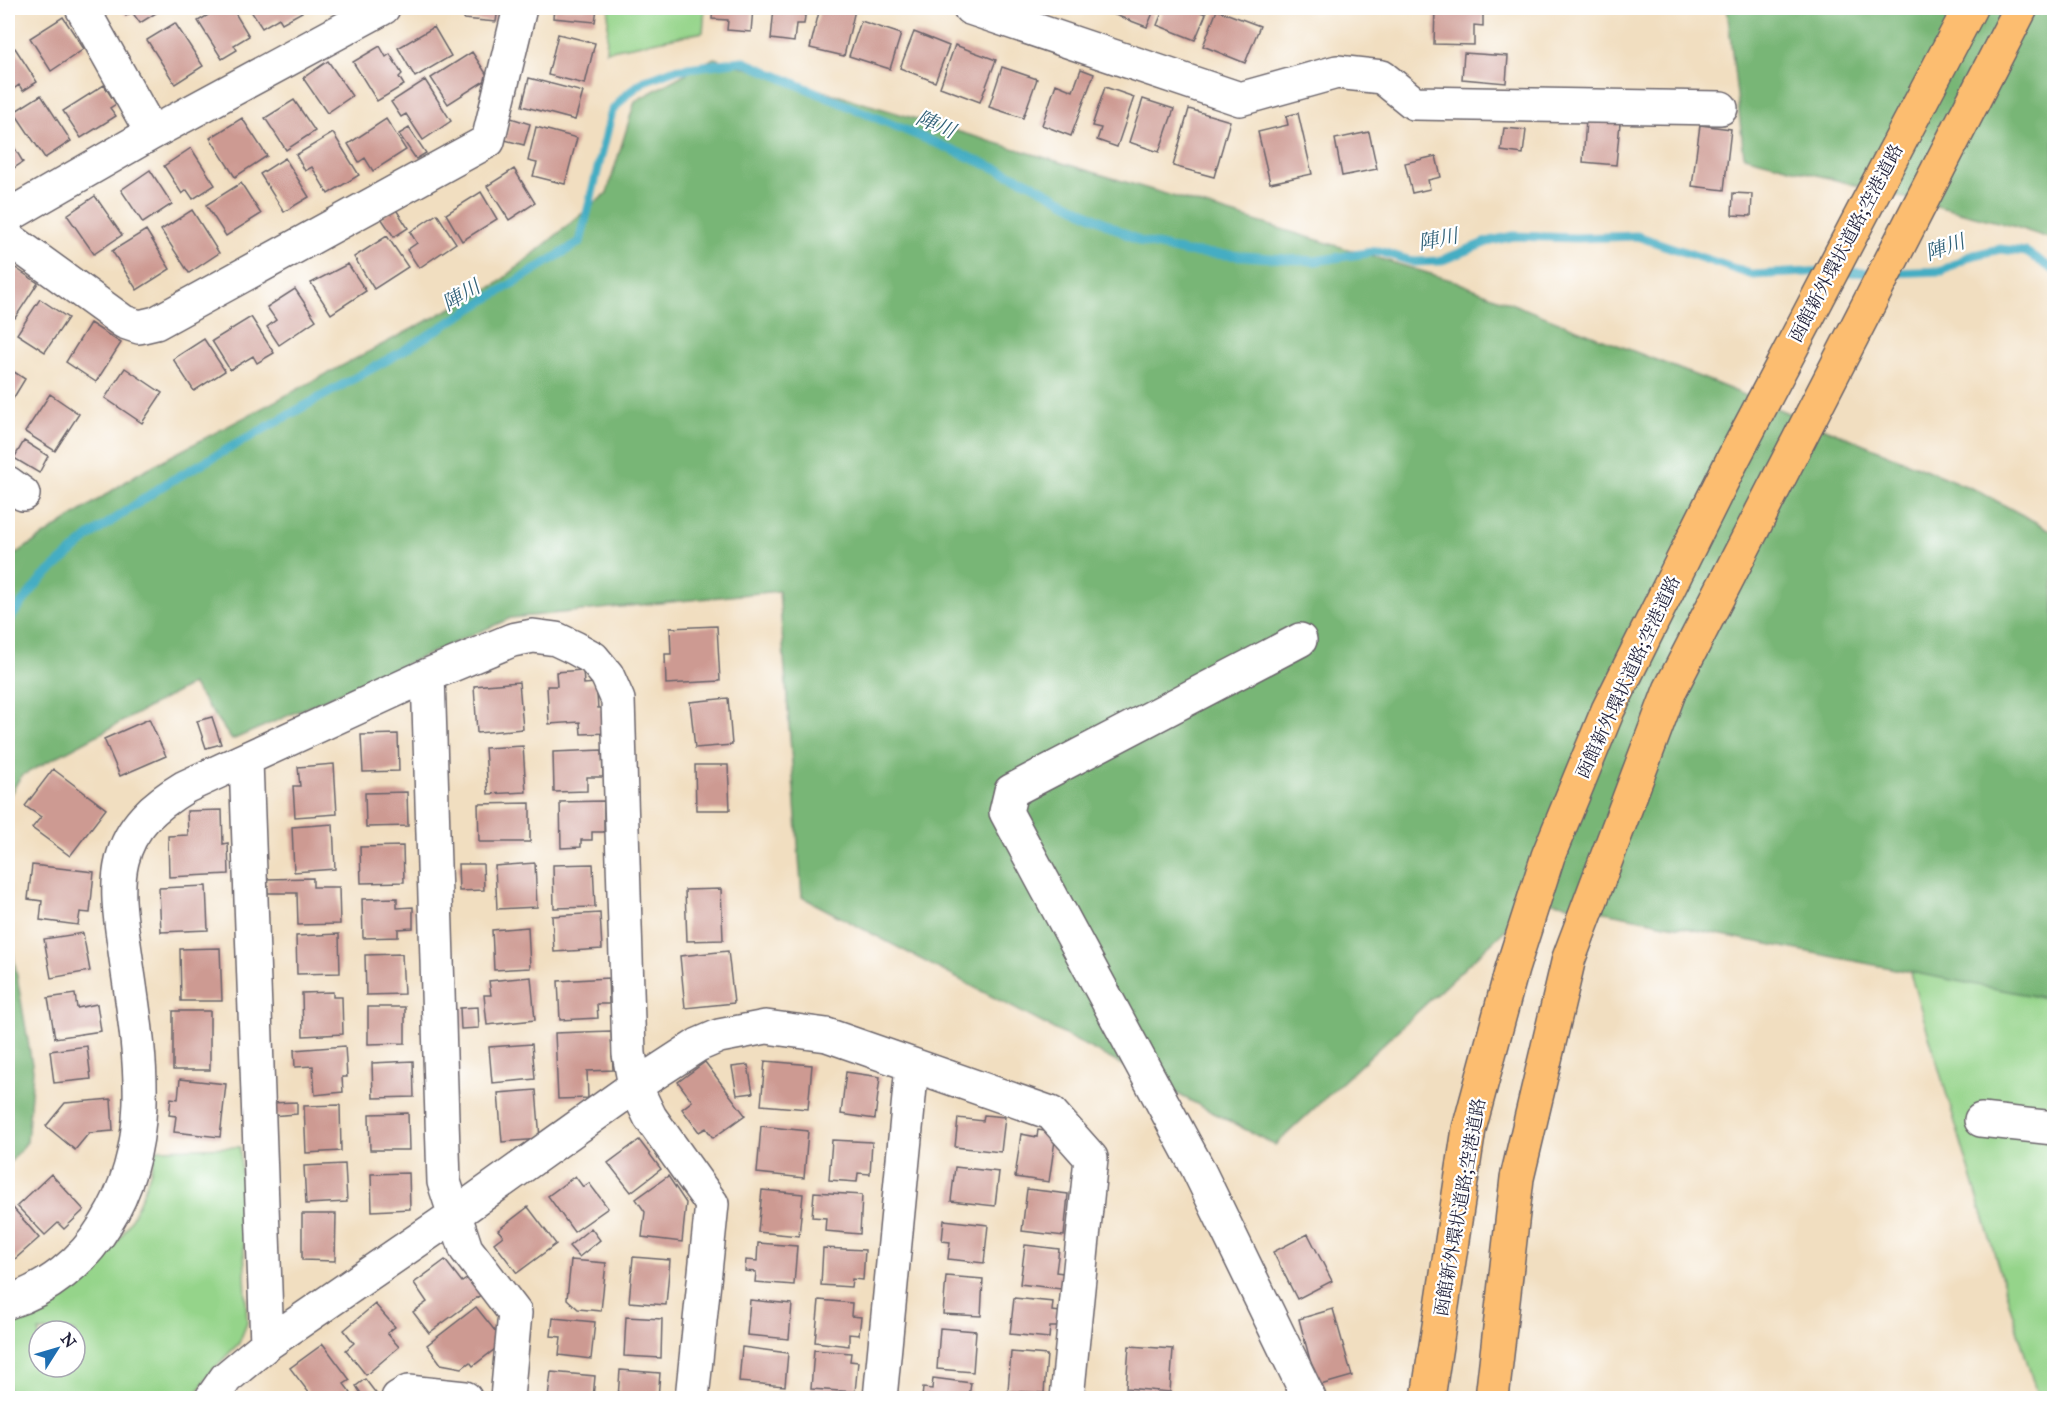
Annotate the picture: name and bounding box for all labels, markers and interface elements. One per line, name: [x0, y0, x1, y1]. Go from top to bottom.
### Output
water label: 陣川: [913, 105, 961, 144]
street label: 函館新外環状道路;空港道路: [1784, 140, 1908, 346]
water label: 陣川: [1416, 223, 1462, 255]
water label: 陣川: [1922, 228, 1970, 265]
water label: 陣川: [438, 273, 486, 316]
street label: 函館新外環状道路;空港道路: [1571, 572, 1685, 782]
street label: 函館新外環状道路;空港道路: [1430, 1096, 1490, 1318]
north arrow: [27, 1319, 87, 1379]
text: N: [57, 1329, 81, 1352]

